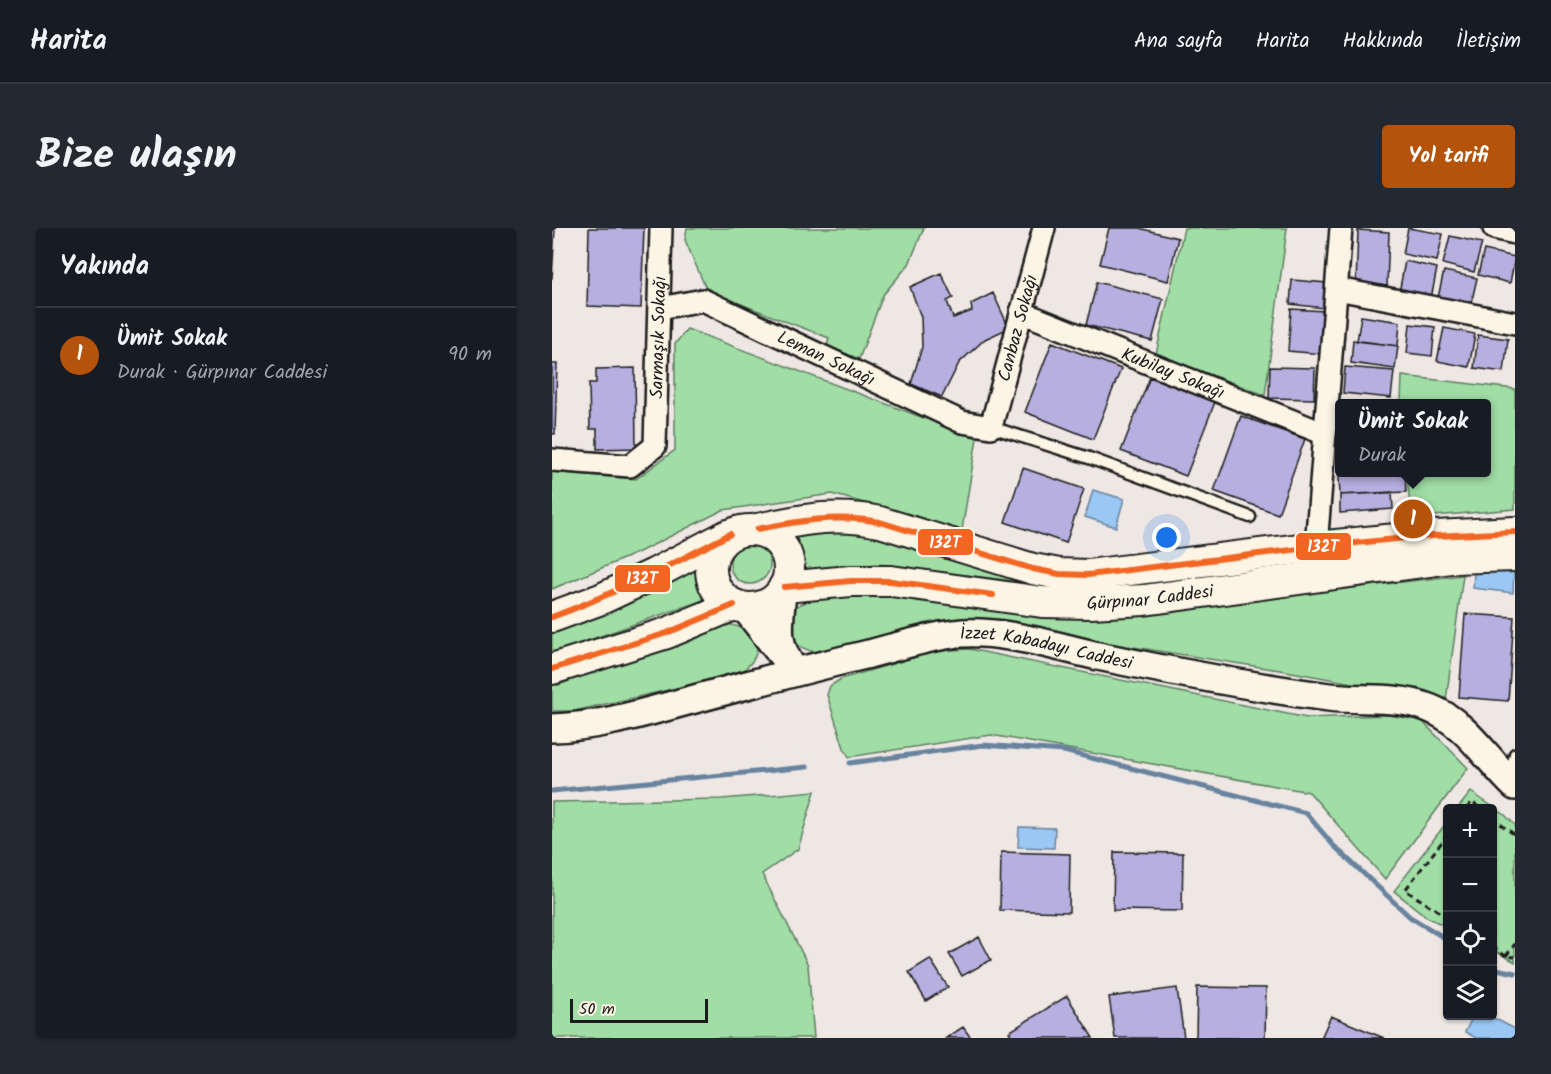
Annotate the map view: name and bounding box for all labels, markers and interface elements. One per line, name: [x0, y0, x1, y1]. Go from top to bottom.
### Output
text: Harita: [30, 19, 107, 64]
text: Ana sayfa: [1134, 25, 1223, 58]
text: Harita: [1256, 25, 1310, 58]
text: Hakkında: [1343, 25, 1423, 58]
text: İletişim: [1456, 25, 1521, 58]
text: Bize ulaşın: [36, 123, 237, 190]
button: Yol tarifi: [1382, 125, 1515, 188]
text: Yakında: [60, 246, 149, 288]
street label: Canbaz Sokağı: [991, 272, 1047, 385]
street label: Sarmaşık Sokağı: [643, 276, 676, 399]
text: Ümit Sokak: [117, 322, 227, 357]
street label: Leman Sokağı: [772, 324, 879, 395]
text: 1: [76, 339, 83, 371]
text: 90 m: [448, 339, 492, 371]
street label: Kubilay Sokağı: [1116, 341, 1229, 408]
text: Durak · Gürpınar Caddesi: [117, 357, 327, 389]
popup: [1335, 399, 1491, 477]
text: Ümit Sokak: [1358, 405, 1468, 440]
text: Durak: [1358, 440, 1406, 472]
pin: 1: [1394, 496, 1432, 542]
your location: [1152, 523, 1181, 552]
line badge: 132T: [917, 528, 974, 556]
text: 132T: [929, 531, 962, 556]
line badge: 132T: [1295, 532, 1352, 561]
text: 132T: [1307, 535, 1340, 560]
line badge: 132T: [614, 564, 671, 593]
text: 132T: [626, 567, 659, 592]
street label: Gürpınar Caddesi: [1086, 578, 1216, 619]
street label: İzzet Kabadayı Caddesi: [959, 620, 1136, 679]
map controls: [1443, 804, 1497, 1020]
button: +: [1443, 804, 1497, 858]
button: −: [1443, 858, 1497, 912]
button: locate: [1443, 912, 1497, 966]
button: layers: [1443, 966, 1497, 1020]
scale bar: [570, 996, 708, 1024]
text: 50 m: [579, 997, 615, 1022]

